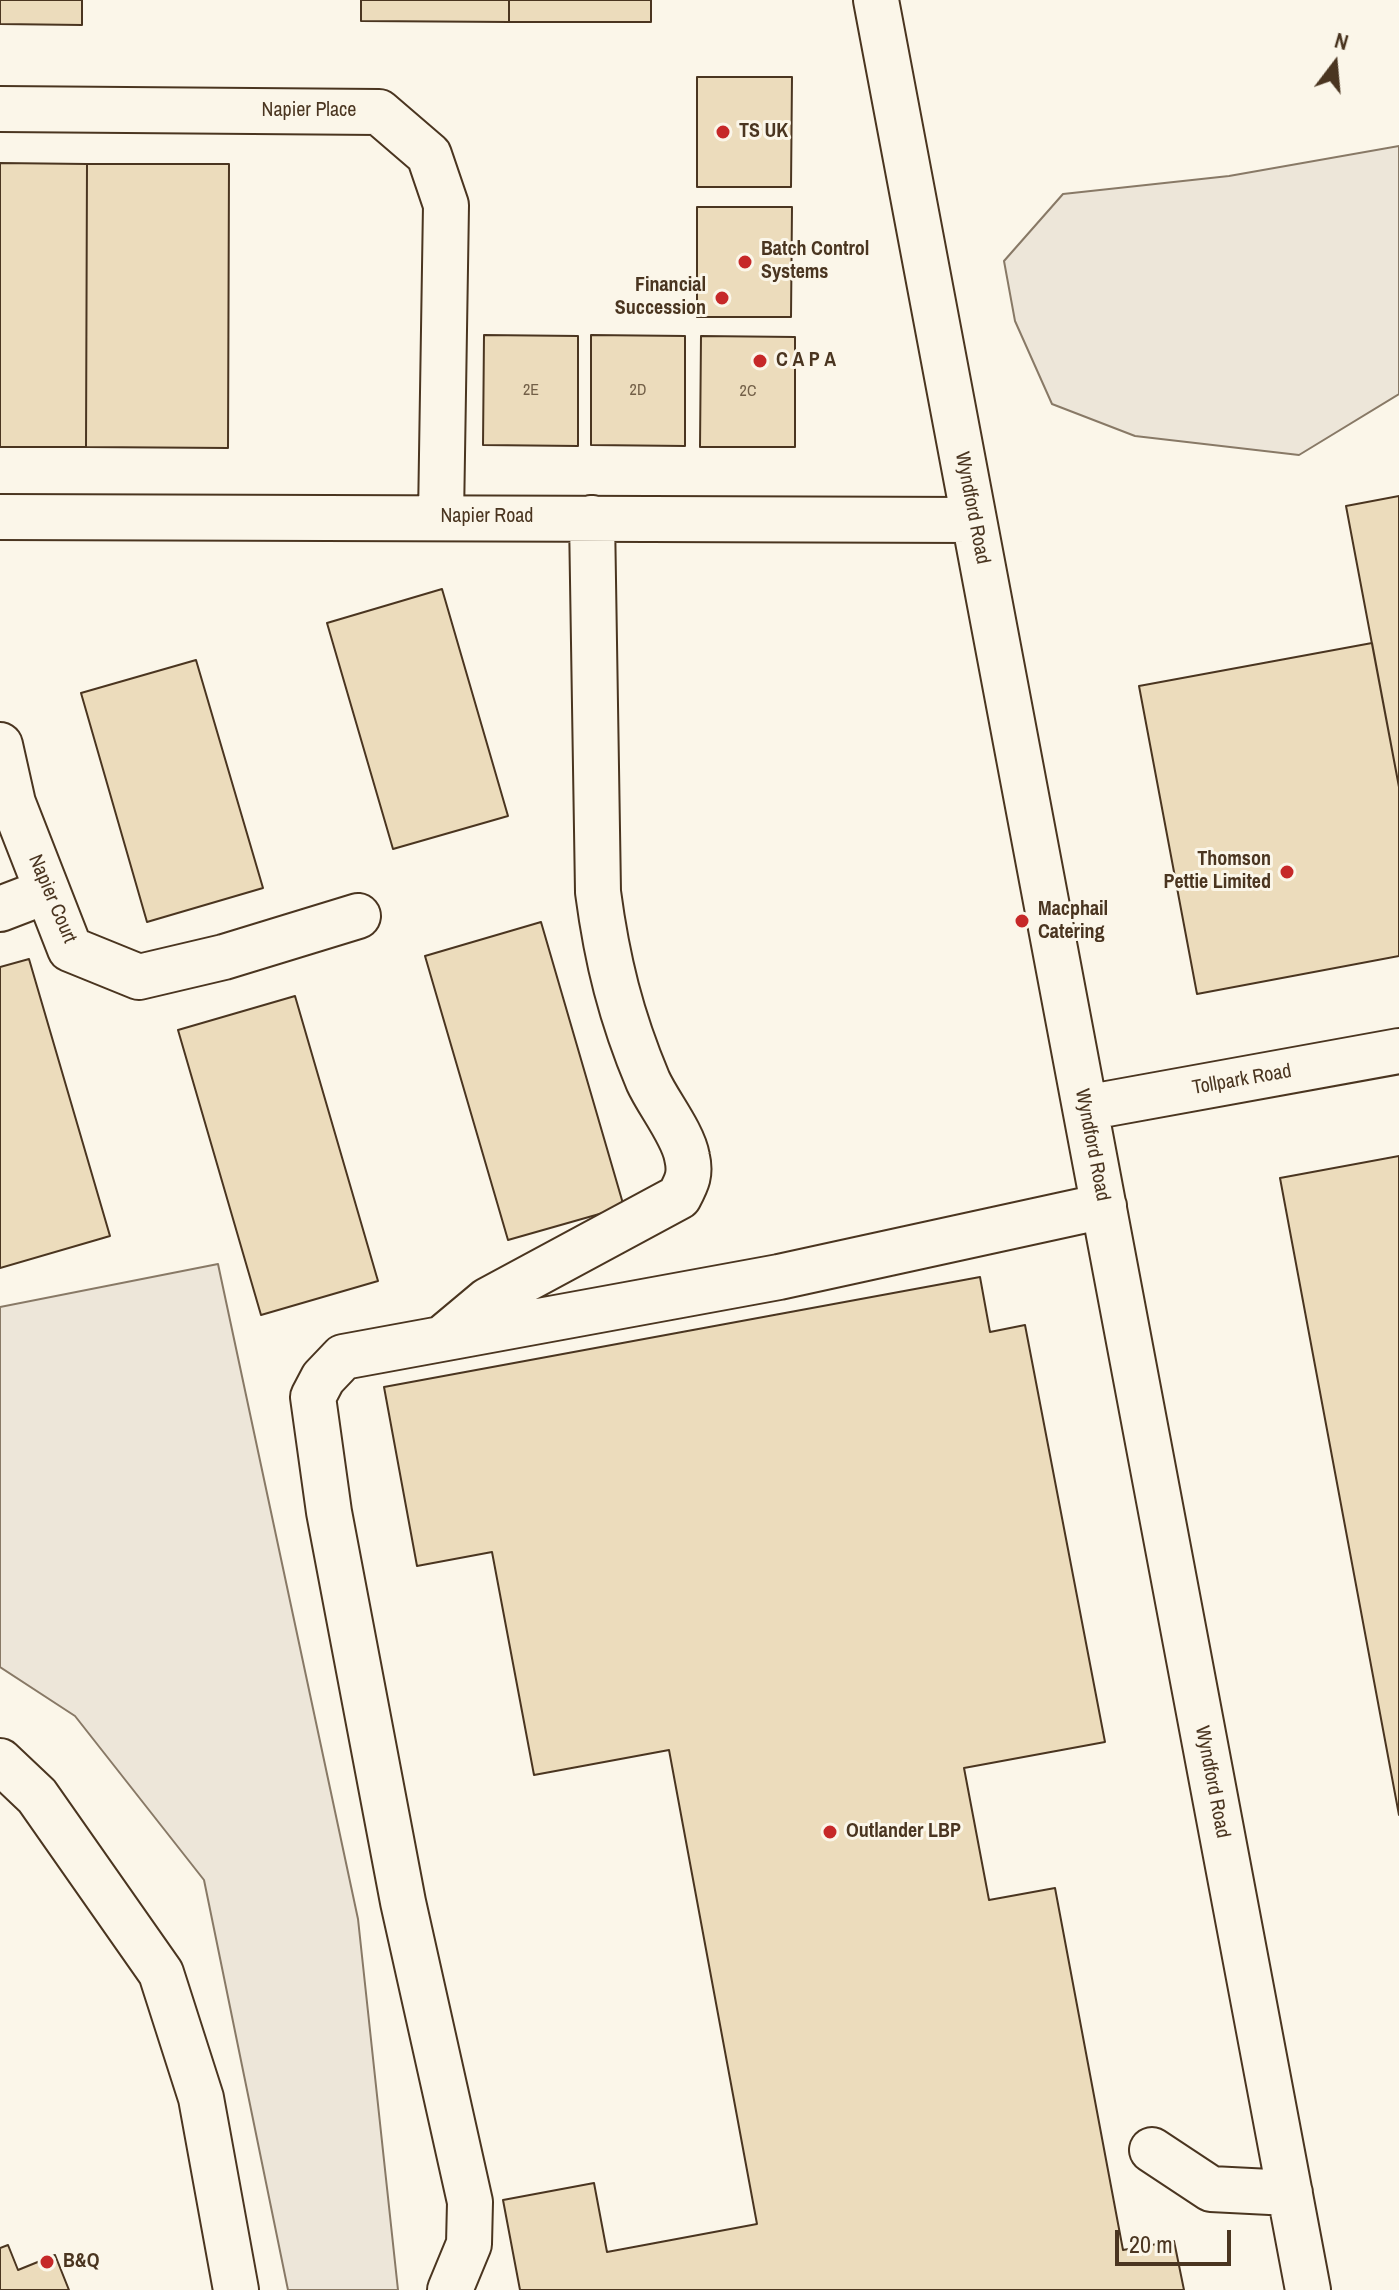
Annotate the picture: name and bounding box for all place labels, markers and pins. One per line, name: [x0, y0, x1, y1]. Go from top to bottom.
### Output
place label: TS UK: [739, 120, 788, 144]
marker: TS UK: [714, 123, 732, 141]
place label: Batch Control Systems: [761, 238, 869, 285]
marker: Batch Control Systems: [736, 253, 754, 271]
place label: Financial Succession: [615, 274, 706, 321]
marker: Financial Succession: [713, 289, 731, 307]
place label: C A P A: [776, 349, 836, 373]
marker: C A P A: [751, 352, 769, 370]
place label: Thomson Pettie Limited: [1163, 848, 1271, 895]
marker: Thomson Pettie Limited: [1278, 863, 1296, 881]
place label: Macphail Catering: [1038, 898, 1108, 945]
marker: Macphail Catering: [1013, 912, 1031, 930]
place label: Outlander LBP: [846, 1820, 961, 1844]
marker: Outlander LBP: [821, 1823, 839, 1841]
place label: B&Q: [63, 2250, 99, 2274]
marker: B&Q: [38, 2253, 56, 2271]

